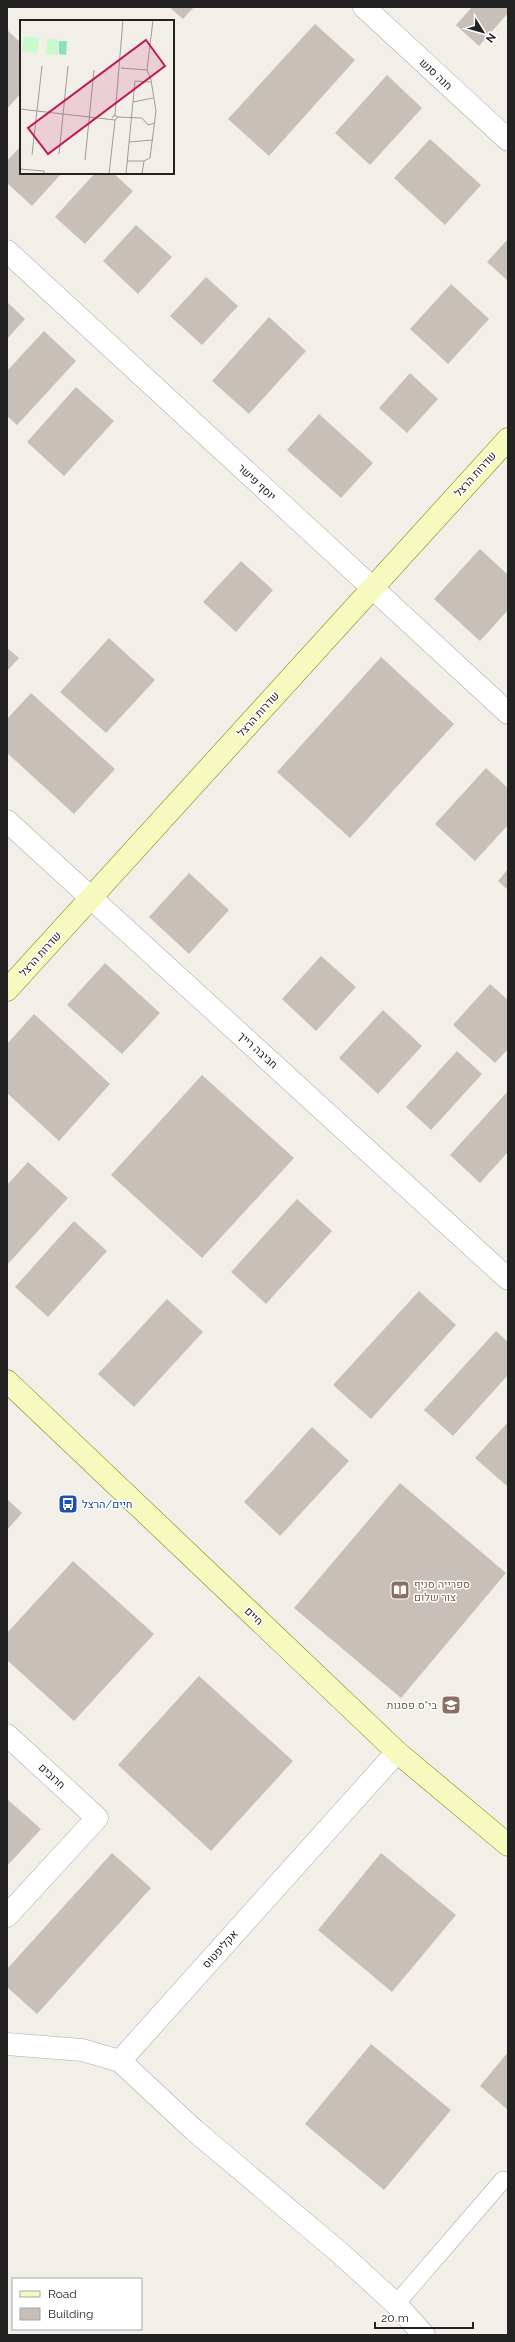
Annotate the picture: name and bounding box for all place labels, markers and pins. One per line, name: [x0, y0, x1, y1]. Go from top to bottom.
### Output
bus stop icon: חיים/הרצל: [57, 1493, 79, 1515]
place label: חיים/הרצל: [82, 1498, 132, 1511]
place label: ספרייה סניף צור שלום: [414, 1578, 470, 1604]
library icon: ספרייה סניף צור שלום: [389, 1579, 411, 1601]
school or university icon: בי"ס פסגות: [440, 1694, 462, 1716]
place label: בי"ס פסגות: [387, 1699, 437, 1712]

